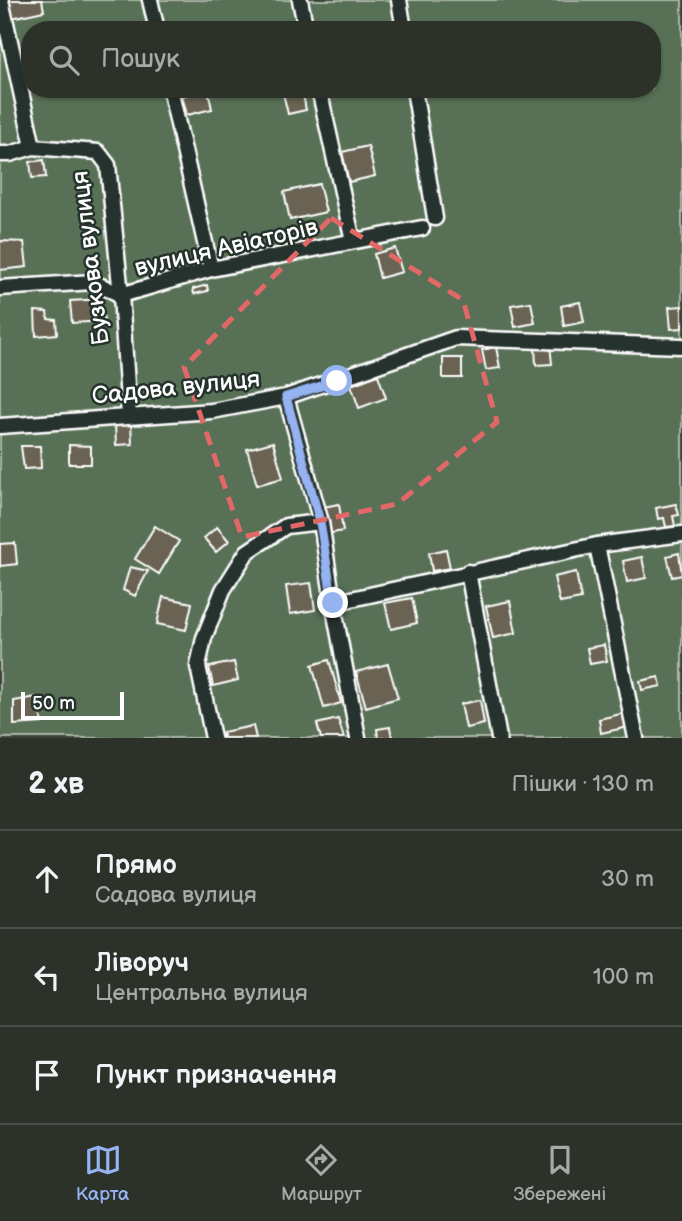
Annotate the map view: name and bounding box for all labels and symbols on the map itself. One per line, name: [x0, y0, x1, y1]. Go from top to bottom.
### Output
street label: Бузкова вулиця: [65, 169, 116, 347]
street label: вулиця Авіаторів: [132, 212, 321, 283]
street label: Садова вулиця: [91, 364, 262, 411]
route start: [321, 365, 352, 396]
route end: [317, 587, 348, 618]
scale bar: [21, 689, 124, 721]

